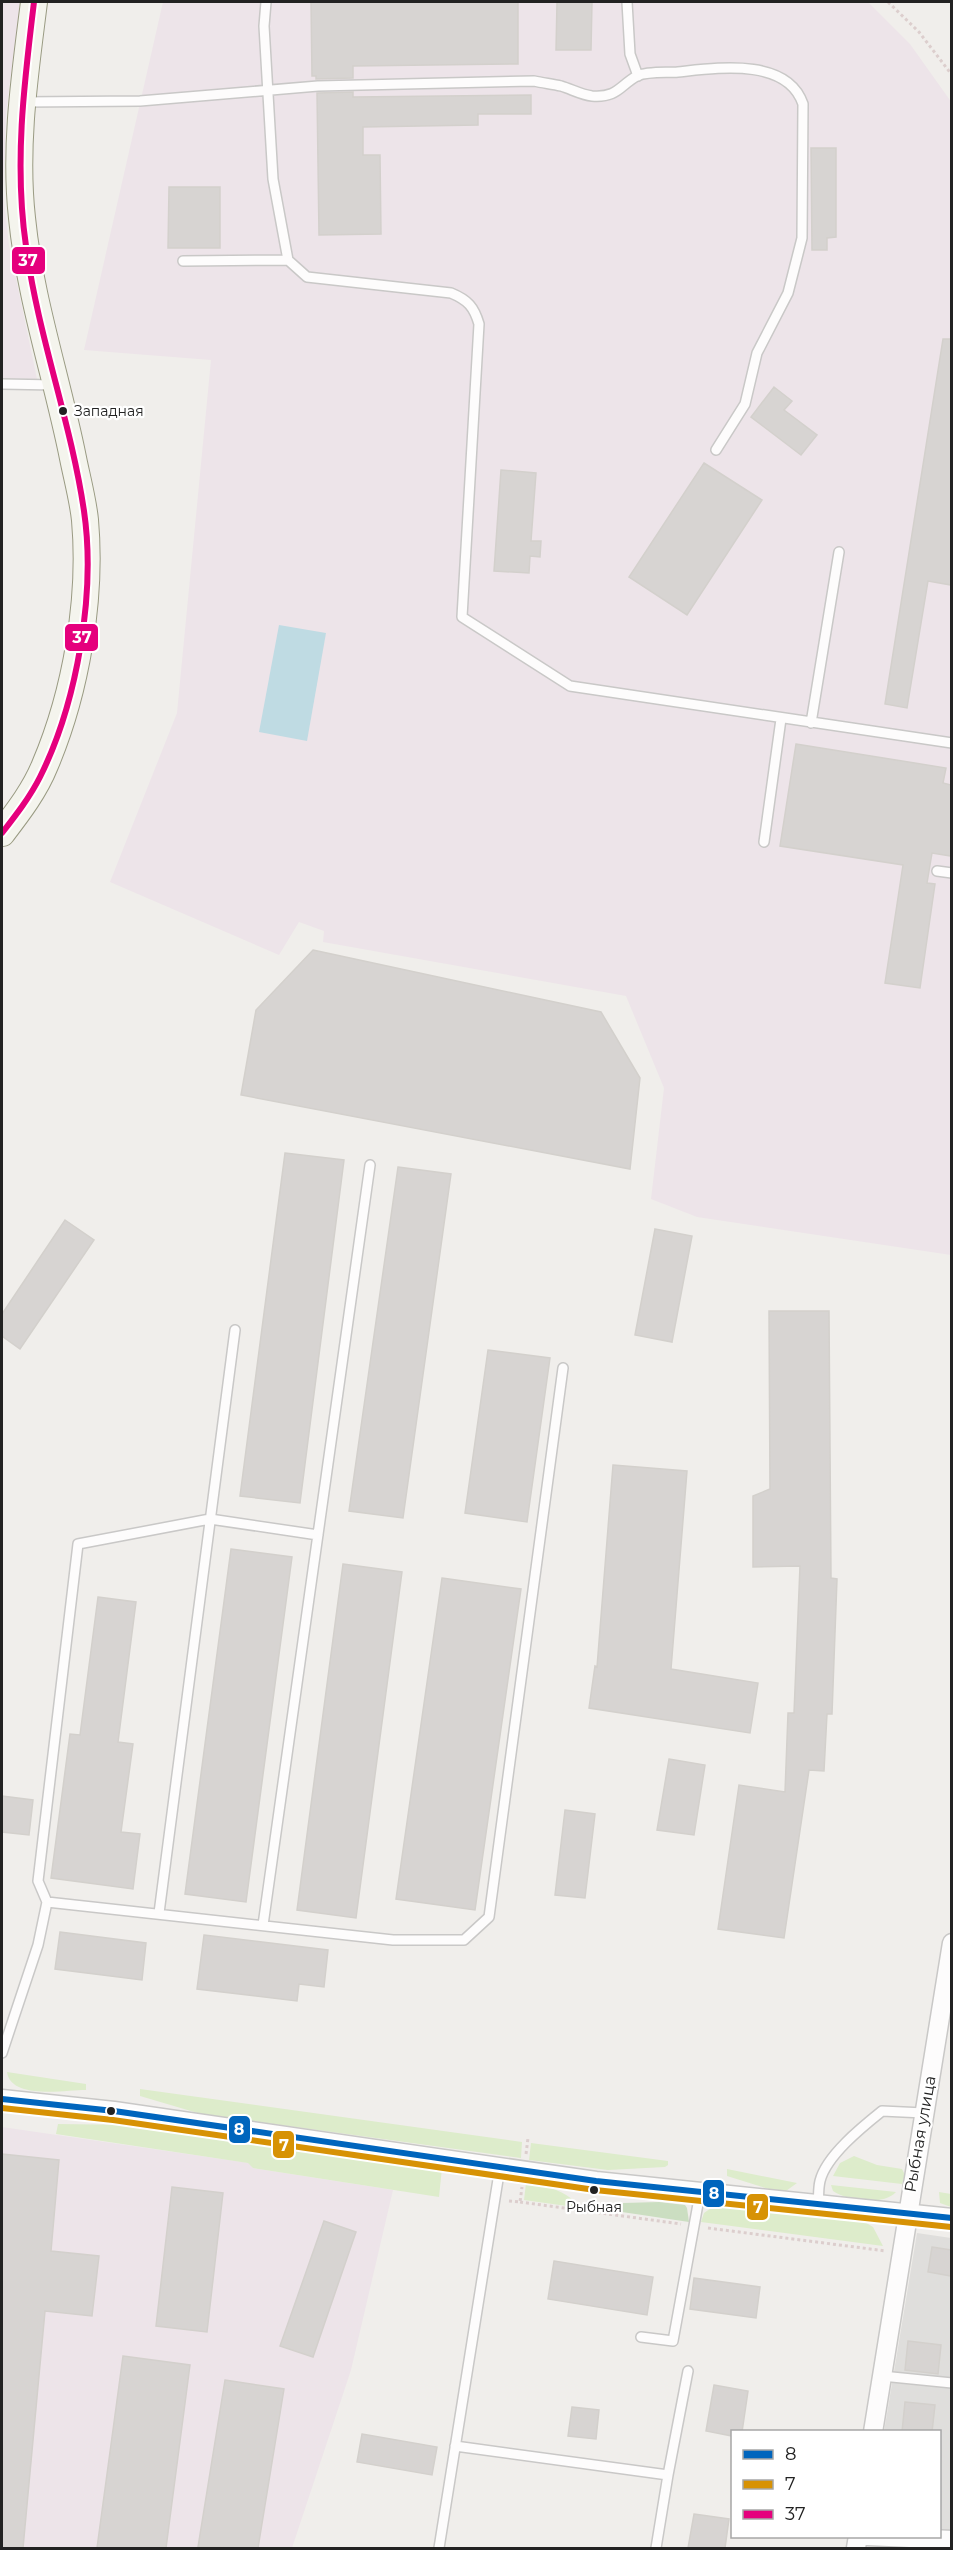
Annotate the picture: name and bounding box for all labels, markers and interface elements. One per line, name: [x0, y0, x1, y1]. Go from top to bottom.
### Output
line badge: 37: [11, 246, 46, 275]
text: 37: [17, 251, 38, 270]
place label: Западная: [74, 402, 144, 420]
marker: Западная: [57, 405, 69, 417]
line badge: 37: [64, 623, 99, 652]
text: 37: [71, 628, 92, 647]
street label: Рыбная улица: [900, 2074, 940, 2194]
unlabelled marker: [105, 2105, 117, 2117]
line badge: 8: [228, 2115, 251, 2144]
text: 8: [234, 2120, 244, 2139]
line badge: 7: [272, 2130, 295, 2159]
text: 7: [279, 2136, 289, 2155]
line badge: 8: [702, 2179, 725, 2208]
marker: Рыбная: [588, 2184, 600, 2196]
text: 8: [709, 2184, 719, 2203]
line badge: 7: [746, 2193, 769, 2221]
place label: Рыбная: [566, 2198, 622, 2216]
text: 7: [753, 2198, 763, 2217]
legend: [731, 2430, 941, 2538]
text: 8: [785, 2443, 796, 2465]
text: 7: [785, 2473, 796, 2495]
text: 37: [785, 2503, 806, 2525]

